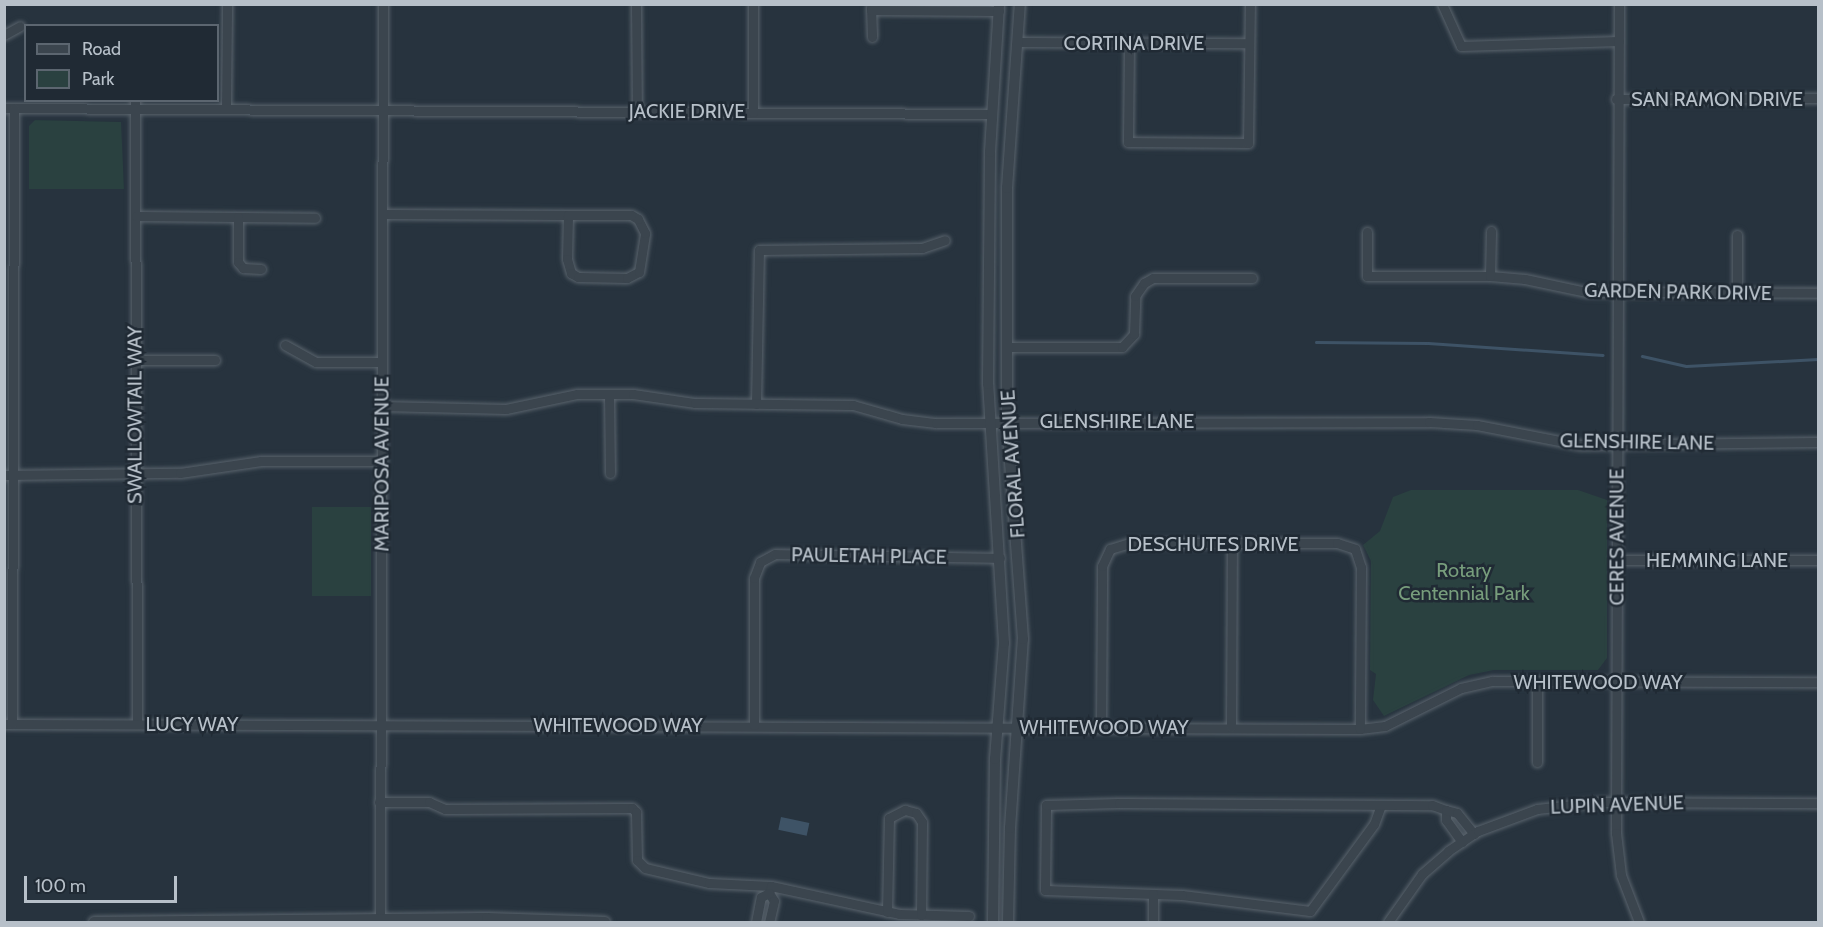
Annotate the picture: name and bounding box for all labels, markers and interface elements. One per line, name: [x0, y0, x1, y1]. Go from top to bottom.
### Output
legend: [24, 24, 219, 102]
street label: CORTINA DRIVE: [1064, 31, 1204, 55]
text: Road: [82, 38, 121, 60]
text: Park: [82, 68, 114, 90]
street label: SAN RAMON DRIVE: [1631, 87, 1803, 111]
street label: JACKIE DRIVE: [629, 99, 745, 123]
street label: GARDEN PARK DRIVE: [1584, 278, 1772, 306]
street label: SWALLOWTAIL WAY: [123, 326, 147, 504]
street label: MARIPOSA AVENUE: [370, 376, 394, 552]
street label: FLORAL AVENUE: [996, 389, 1030, 539]
street label: GLENSHIRE LANE: [1040, 409, 1194, 433]
street label: GLENSHIRE LANE: [1559, 429, 1715, 455]
street label: CERES AVENUE: [1605, 469, 1629, 605]
street label: DESCHUTES DRIVE: [1127, 532, 1299, 556]
street label: PAULETAH PLACE: [791, 543, 947, 569]
street label: HEMMING LANE: [1646, 548, 1788, 572]
park label: Rotary Centennial Park: [1398, 558, 1530, 605]
street label: WHITEWOOD WAY: [1513, 670, 1683, 694]
street label: LUCY WAY: [146, 712, 238, 736]
street label: WHITEWOOD WAY: [533, 713, 703, 737]
street label: WHITEWOOD WAY: [1019, 715, 1189, 739]
street label: LUPIN AVENUE: [1550, 791, 1684, 819]
scale bar: [27, 864, 180, 902]
text: 100 m: [35, 875, 86, 897]

